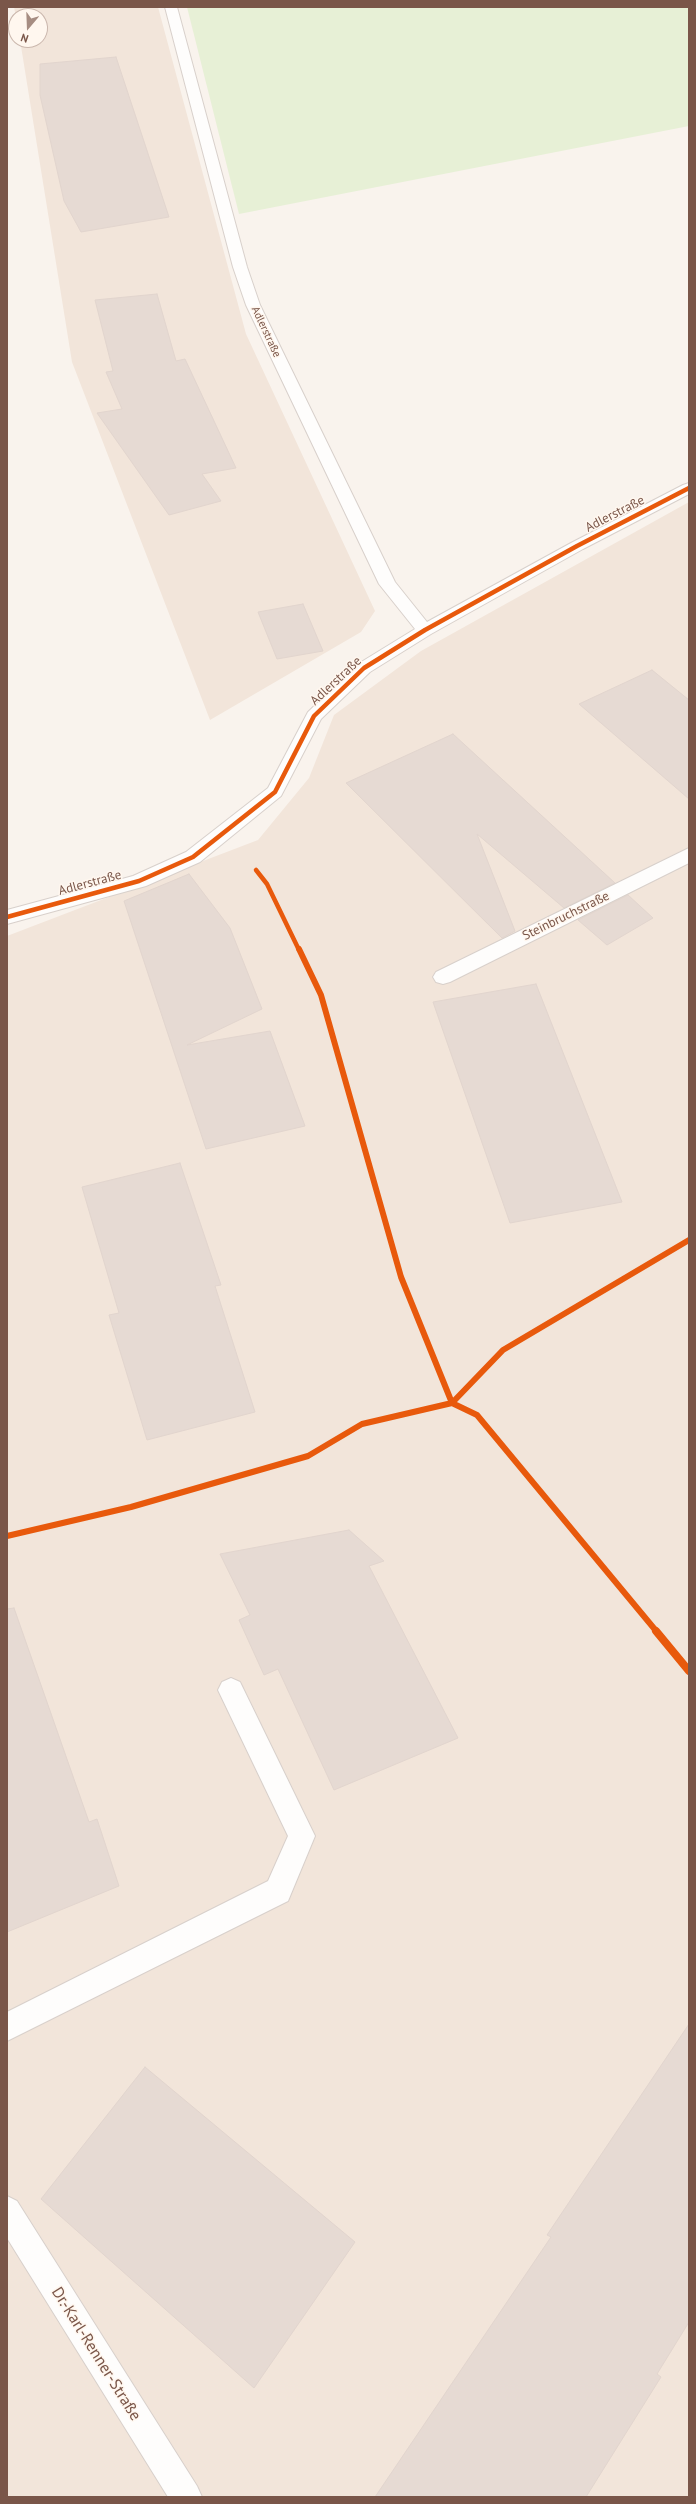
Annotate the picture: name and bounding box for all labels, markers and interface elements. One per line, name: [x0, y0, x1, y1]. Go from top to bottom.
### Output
north arrow: [8, 8, 48, 48]
text: N: [19, 31, 30, 46]
street label: Adlerstraße: [248, 304, 284, 360]
street label: Adlerstraße: [583, 492, 647, 536]
street label: Adlerstraße: [307, 653, 365, 709]
street label: Adlerstraße: [57, 867, 123, 899]
street label: Steinbruchstraße: [520, 888, 612, 944]
street label: Dr.-Karl-Renner-Straße: [47, 2284, 145, 2424]

